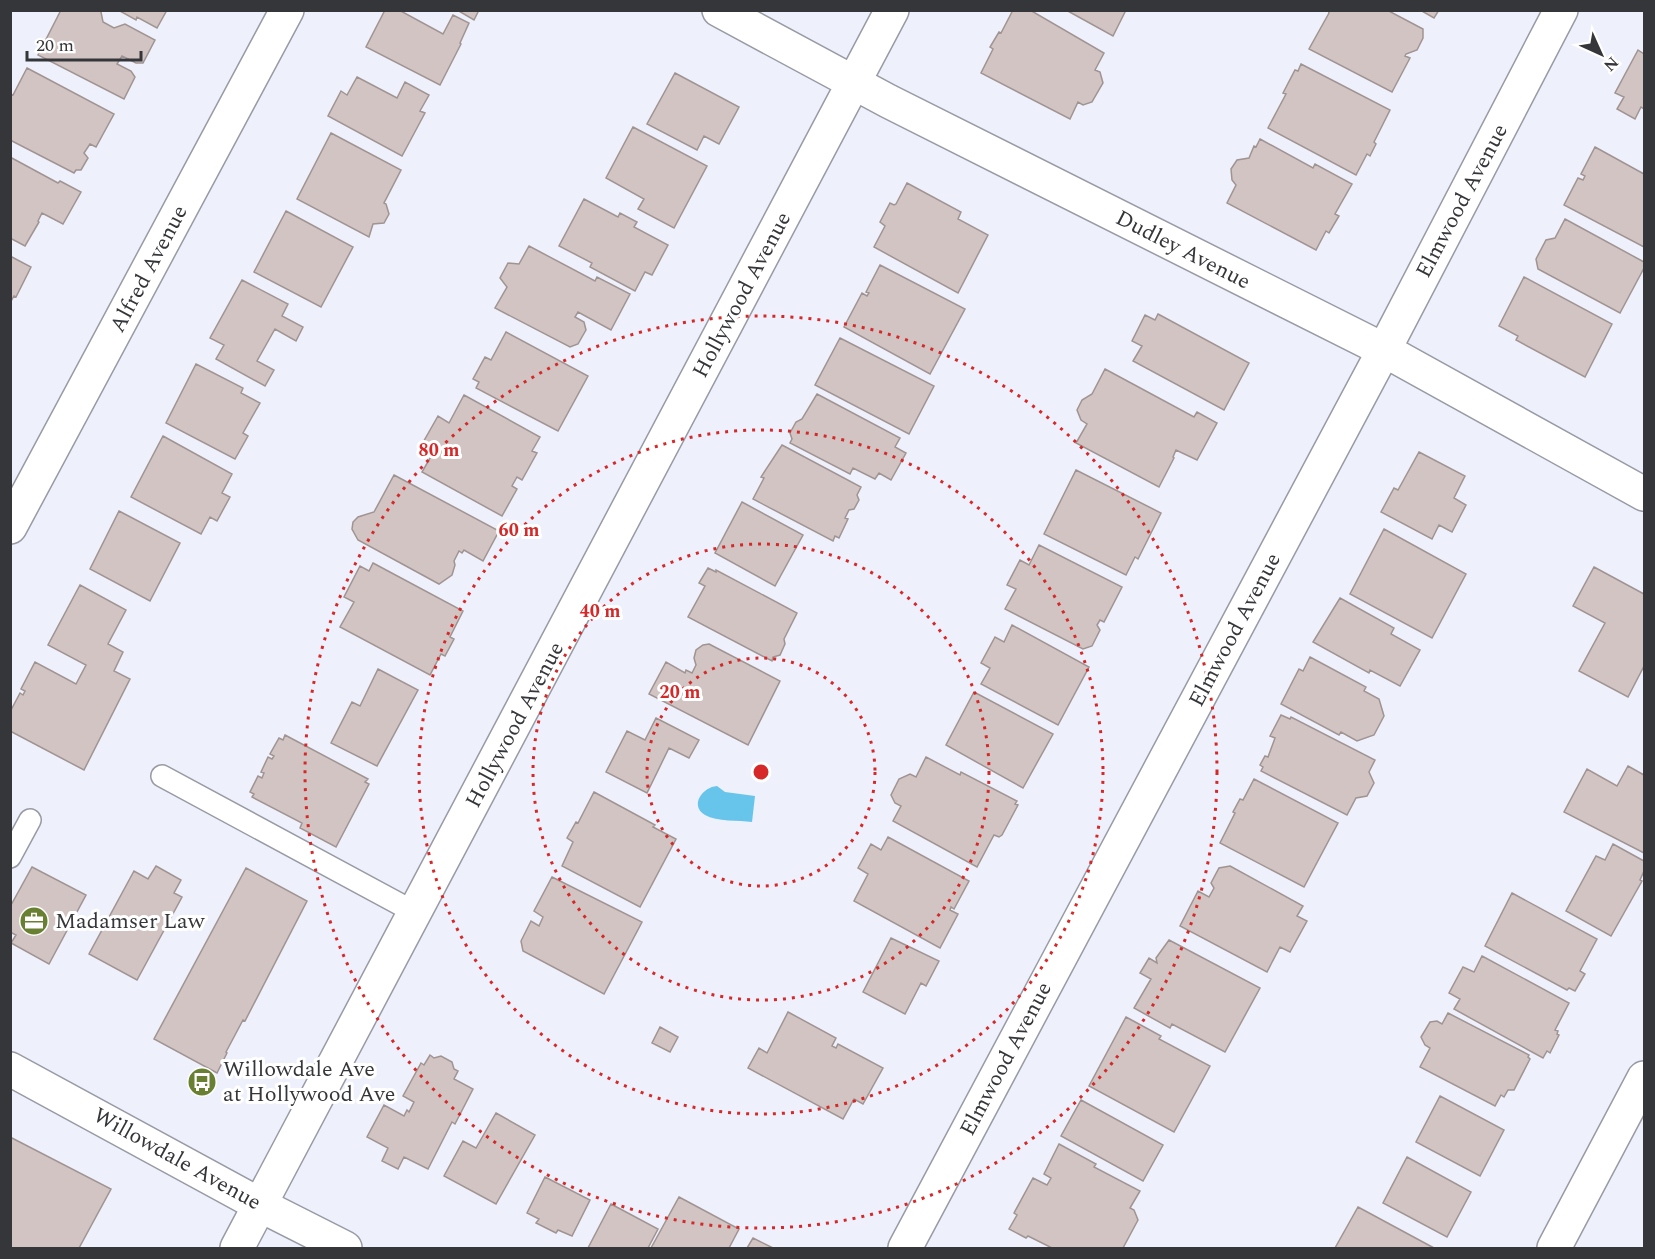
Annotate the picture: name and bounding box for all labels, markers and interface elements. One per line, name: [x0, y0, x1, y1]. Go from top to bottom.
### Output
scale bar: [27, 24, 141, 62]
north arrow: [1571, 24, 1631, 84]
text: 20 m: [36, 32, 74, 59]
text: N: [1598, 51, 1624, 77]
street label: Elmwood Avenue: [1407, 118, 1517, 284]
street label: Alfred Avenue: [102, 199, 196, 339]
street label: Dudley Avenue: [1110, 202, 1256, 298]
street label: Hollywood Avenue: [684, 206, 800, 384]
text: 80 m: [419, 437, 459, 464]
text: 60 m: [499, 517, 539, 544]
street label: Elmwood Avenue: [1180, 547, 1290, 713]
text: 40 m: [580, 598, 620, 625]
street label: Hollywood Avenue: [457, 636, 573, 814]
text: 20 m: [660, 679, 700, 706]
centre of rings: [751, 762, 771, 782]
office icon: Madamser Law: [18, 905, 50, 937]
place label: Madamser Law: [55, 905, 206, 938]
street label: Elmwood Avenue: [951, 976, 1061, 1142]
place label: Willowdale Ave at Hollywood Ave: [223, 1053, 395, 1111]
bus stop icon: Willowdale Ave at Hollywood Ave: [186, 1066, 218, 1098]
street label: Willowdale Avenue: [87, 1099, 267, 1219]

